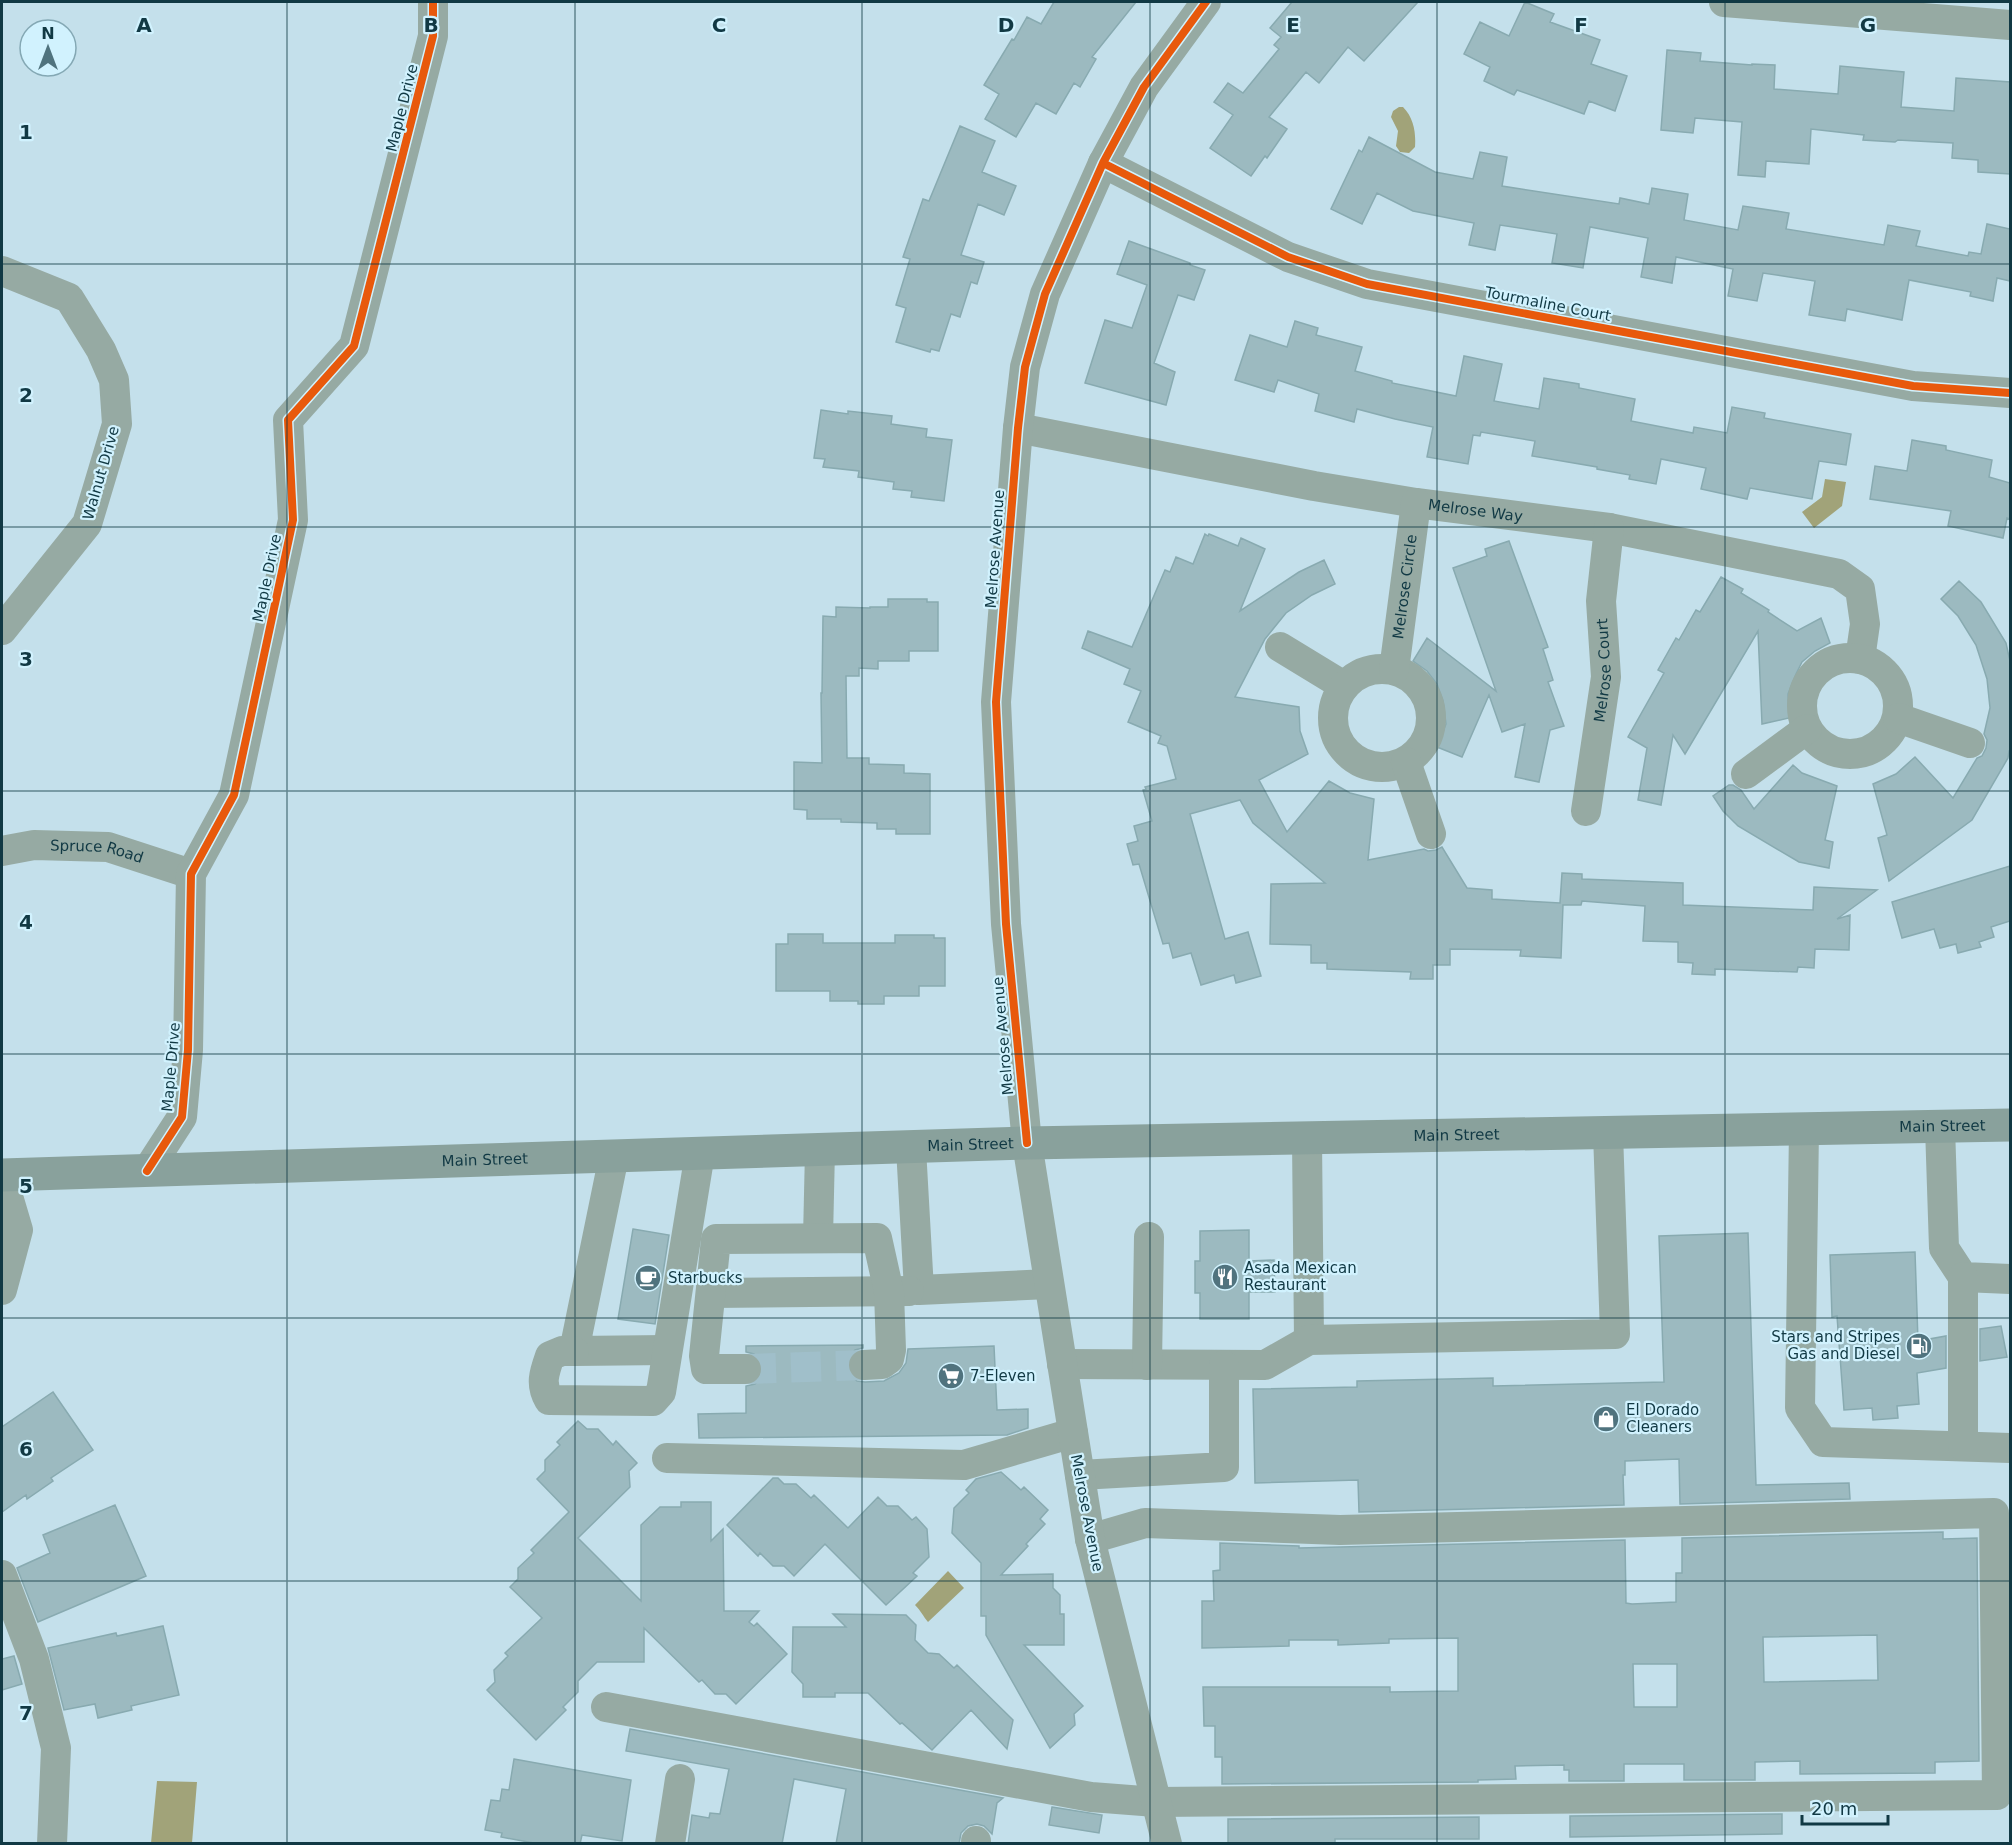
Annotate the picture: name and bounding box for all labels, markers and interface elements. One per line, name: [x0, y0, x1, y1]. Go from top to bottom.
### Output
text: A: [136, 13, 152, 37]
text: B: [423, 13, 439, 37]
text: C: [712, 13, 726, 37]
text: D: [998, 13, 1014, 37]
text: E: [1286, 13, 1300, 37]
text: F: [1574, 13, 1588, 37]
text: G: [1860, 13, 1876, 37]
north arrow: [18, 18, 78, 78]
text: N: [41, 24, 55, 43]
street label: Maple Drive: [382, 62, 422, 154]
text: 1: [19, 120, 33, 144]
street label: Tourmaline Court: [1482, 283, 1613, 325]
text: 2: [19, 383, 33, 407]
street label: Walnut Drive: [79, 424, 123, 522]
street label: Melrose Avenue: [982, 489, 1008, 609]
street label: Melrose Way: [1427, 496, 1524, 526]
street label: Maple Drive: [249, 532, 285, 624]
street label: Melrose Circle: [1389, 533, 1421, 640]
street label: Melrose Court: [1590, 618, 1615, 724]
text: 3: [19, 647, 33, 671]
street label: Spruce Road: [50, 836, 146, 867]
text: 4: [19, 910, 33, 934]
street label: Melrose Avenue: [989, 976, 1017, 1096]
street label: Maple Drive: [158, 1021, 184, 1113]
street label: Main Street: [1899, 1116, 1986, 1136]
street label: Main Street: [1413, 1125, 1500, 1145]
street label: Main Street: [927, 1134, 1014, 1155]
street label: Main Street: [441, 1150, 528, 1170]
text: 5: [19, 1174, 33, 1198]
place label: Asada Mexican Restaurant: [1244, 1259, 1357, 1294]
restaurant icon: Asada Mexican Restaurant: [1210, 1262, 1240, 1292]
cafe icon: Starbucks: [633, 1263, 663, 1293]
place label: Starbucks: [668, 1269, 743, 1287]
place label: Stars and Stripes Gas and Diesel: [1771, 1328, 1900, 1363]
fuel station icon: Stars and Stripes Gas and Diesel: [1904, 1331, 1934, 1361]
supermarket icon: 7-Eleven: [936, 1361, 966, 1391]
place label: 7-Eleven: [970, 1367, 1035, 1385]
place label: El Dorado Cleaners: [1626, 1401, 1699, 1436]
shop icon: El Dorado Cleaners: [1591, 1404, 1621, 1434]
text: 6: [19, 1437, 33, 1461]
street label: Melrose Avenue: [1067, 1453, 1107, 1573]
text: 7: [19, 1701, 33, 1725]
scale bar: [1802, 1788, 1888, 1826]
text: 20 m: [1811, 1798, 1857, 1819]

